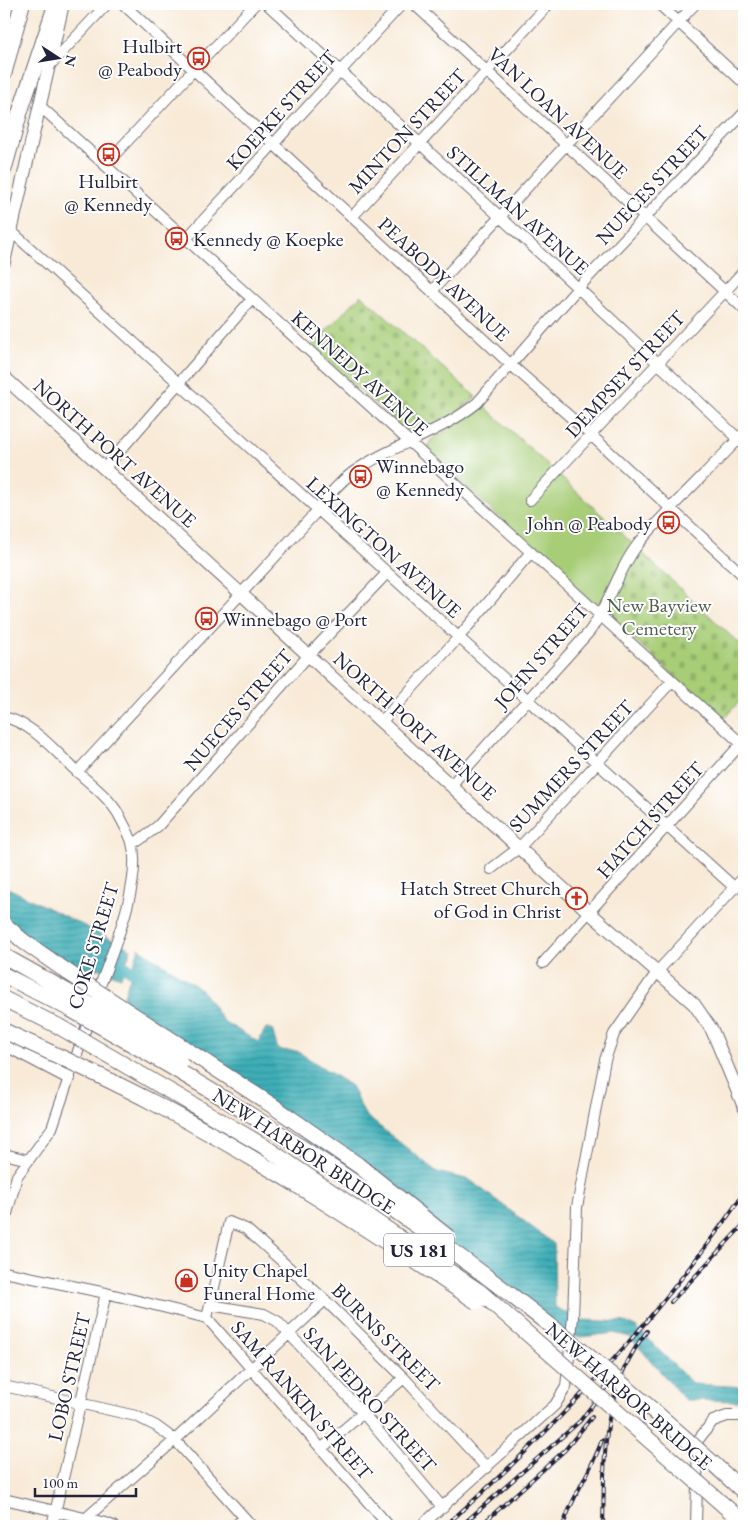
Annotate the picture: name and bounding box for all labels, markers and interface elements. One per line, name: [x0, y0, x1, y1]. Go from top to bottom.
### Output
north arrow: [32, 32, 82, 82]
place label: Hulbirt @ Peabody: [98, 33, 183, 82]
street label: VAN LOAN AVENUE: [483, 41, 633, 185]
street label: KOEPKE STREET: [220, 44, 342, 176]
bus stop icon: Hulbirt @ Peabody: [186, 46, 210, 70]
text: N: [61, 53, 81, 69]
street label: MINTON STREET: [342, 63, 472, 199]
street label: NUECES STREET: [590, 120, 714, 250]
street label: STILLMAN AVENUE: [442, 139, 594, 281]
bus stop icon: Hulbirt @ Kennedy: [96, 143, 120, 167]
place label: Hulbirt @ Kennedy: [64, 168, 152, 217]
street label: PEABODY AVENUE: [373, 211, 515, 347]
place label: Kennedy @ Koepke: [193, 226, 344, 252]
bus stop icon: Kennedy @ Koepke: [165, 227, 189, 251]
street label: KENNEDY AVENUE: [286, 305, 434, 441]
street label: DEMPSEY STREET: [559, 305, 691, 443]
street label: NORTH PORT AVENUE: [28, 373, 202, 533]
place label: Winnebago @ Kennedy: [376, 453, 464, 502]
bus stop icon: Winnebago @ Kennedy: [348, 465, 372, 489]
street label: LEXINGTON AVENUE: [301, 470, 467, 624]
place label: John @ Peabody: [525, 510, 652, 536]
bus stop icon: John @ Peabody: [656, 511, 680, 535]
park label: New Bayview Cemetery: [607, 592, 712, 641]
street label: JOHN STREET: [487, 598, 594, 715]
place label: Winnebago @ Port: [223, 606, 368, 632]
bus stop icon: Winnebago @ Port: [195, 607, 219, 631]
street label: NUECES STREET: [178, 643, 299, 776]
street label: NORTH PORT AVENUE: [328, 646, 502, 806]
street label: SUMMERS STREET: [503, 694, 640, 838]
street label: HATCH STREET: [591, 756, 710, 884]
place label: Hatch Street Church of God in Christ: [400, 875, 562, 924]
street label: COKE STREET: [61, 879, 125, 1013]
church icon: Hatch Street Church of God in Christ: [565, 887, 589, 911]
street label: NEW HARBOR BRIDGE: [208, 1082, 400, 1220]
road number: US 181: [384, 1234, 454, 1266]
place label: Unity Chapel Funeral Home: [203, 1257, 315, 1306]
shop icon: Unity Chapel Funeral Home: [175, 1269, 199, 1293]
street label: BURNS STREET: [326, 1277, 446, 1397]
street label: LOBO STREET: [42, 1310, 97, 1444]
street label: SAM RANKIN STREET: [226, 1315, 379, 1486]
street label: NEW HARBOR BRIDGE: [540, 1316, 718, 1476]
street label: SAN PEDRO STREET: [298, 1321, 443, 1478]
scale bar: [35, 1465, 136, 1497]
text: 100 m: [42, 1473, 79, 1492]

